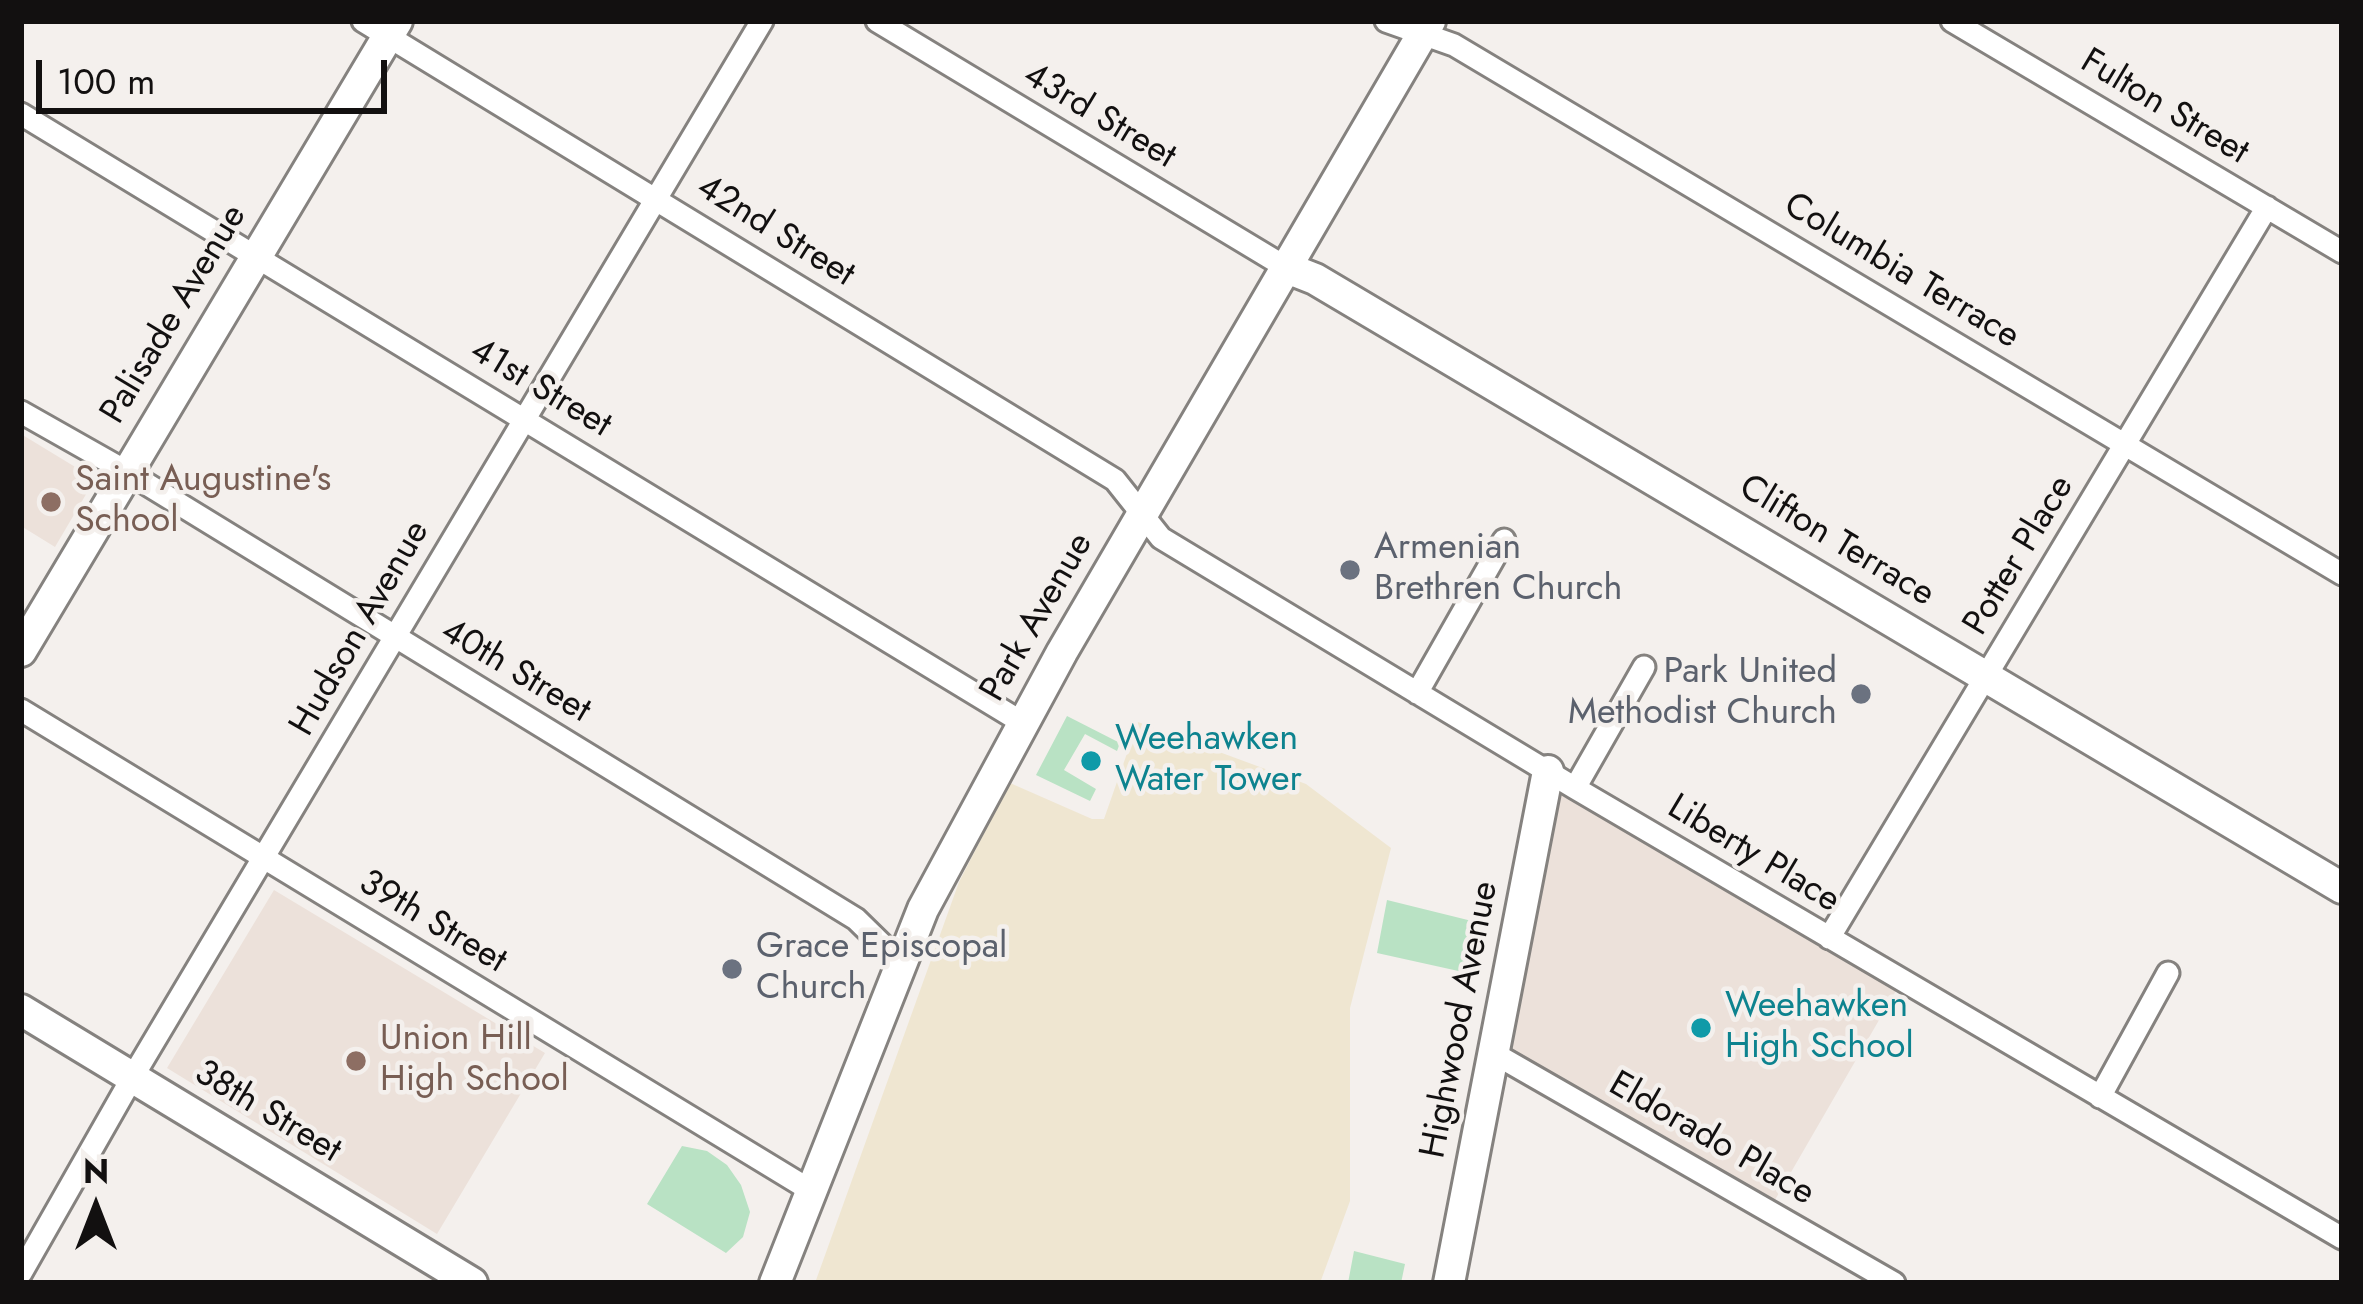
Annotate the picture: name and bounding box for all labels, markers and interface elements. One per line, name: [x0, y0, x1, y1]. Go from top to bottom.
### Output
scale bar: [42, 36, 393, 110]
street label: Fulton Street: [2072, 41, 2256, 175]
text: 100 m: [57, 55, 155, 107]
street label: 43rd Street: [1015, 55, 1183, 179]
street label: 42nd Street: [688, 167, 862, 297]
street label: Columbia Terrace: [1775, 185, 2027, 359]
street label: Palisade Avenue: [93, 198, 257, 432]
street label: 41st Street: [462, 330, 618, 448]
place label: Saint Augustine's School: [75, 459, 331, 544]
street label: Clifton Terrace: [1731, 467, 1941, 617]
street label: Potter Place: [1956, 468, 2084, 644]
marker: Saint Augustine's School: [38, 489, 64, 515]
street label: Hudson Avenue: [282, 514, 440, 744]
street label: Park Avenue: [973, 526, 1103, 710]
place label: Armenian Brethren Church: [1374, 527, 1622, 612]
marker: Armenian Brethren Church: [1337, 557, 1363, 583]
street label: 40th Street: [432, 611, 598, 733]
place label: Park United Methodist Church: [1568, 651, 1837, 736]
marker: Park United Methodist Church: [1848, 681, 1874, 707]
place label: Weehawken Water Tower: [1115, 718, 1302, 803]
marker: Weehawken Water Tower: [1078, 748, 1104, 774]
street label: Liberty Place: [1659, 787, 1847, 923]
street label: 39th Street: [350, 862, 514, 984]
street label: Highwood Avenue: [1413, 878, 1509, 1162]
place label: Grace Episcopal Church: [756, 926, 1007, 1011]
marker: Grace Episcopal Church: [719, 956, 745, 982]
place label: Weehawken High School: [1725, 985, 1914, 1070]
marker: Weehawken High School: [1688, 1015, 1714, 1041]
place label: Union Hill High School: [380, 1018, 569, 1103]
marker: Union Hill High School: [343, 1048, 369, 1074]
street label: 38th Street: [186, 1052, 348, 1174]
street label: Eldorado Place: [1601, 1064, 1821, 1216]
north arrow: [36, 1148, 156, 1268]
text: N: [83, 1148, 109, 1195]

